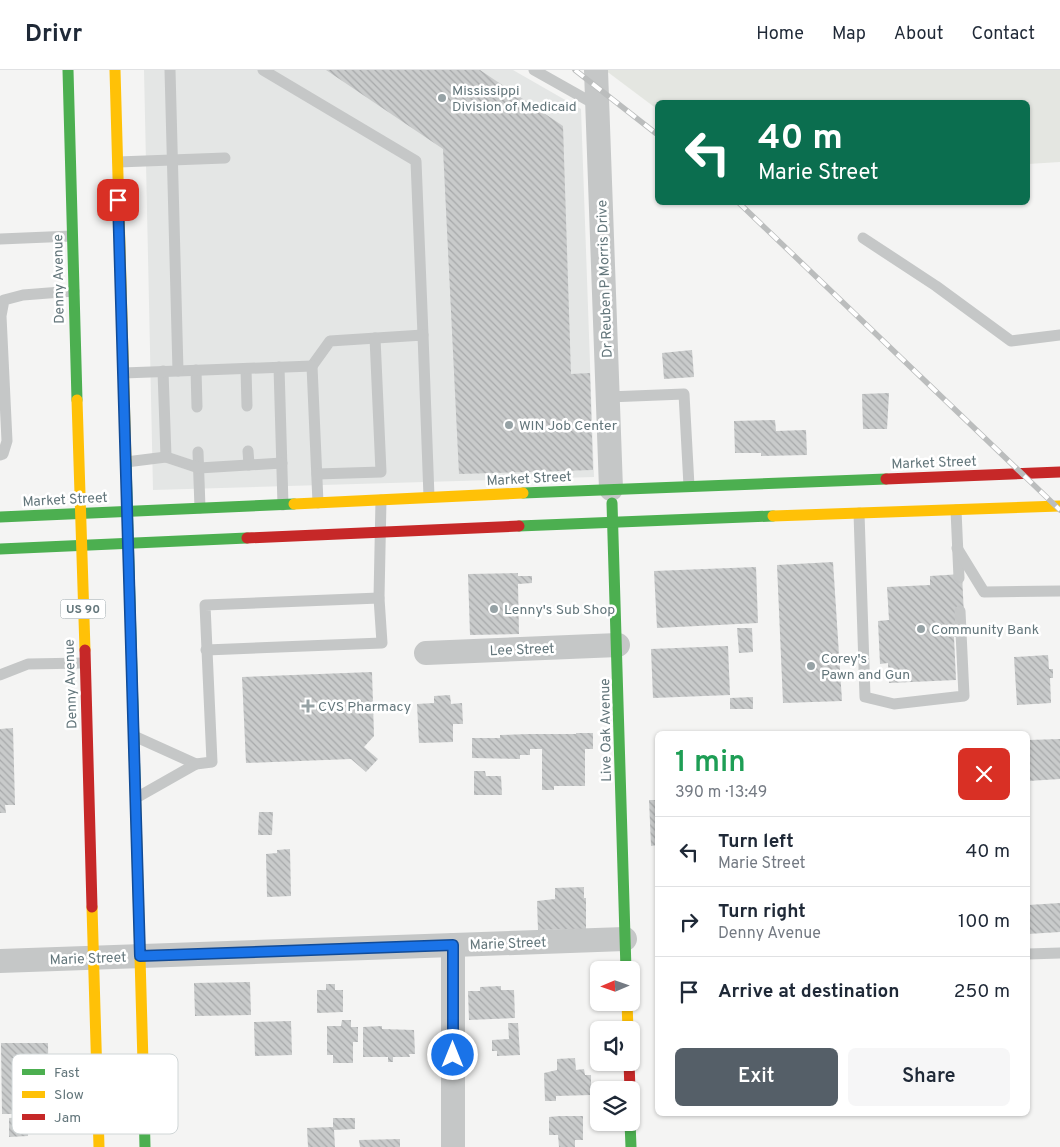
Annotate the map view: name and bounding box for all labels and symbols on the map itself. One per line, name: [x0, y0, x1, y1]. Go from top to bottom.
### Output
place label: Mississippi Division of Medicaid: [452, 83, 577, 116]
marker: Mississippi Division of Medicaid: [436, 92, 448, 104]
pin: [97, 179, 139, 221]
street label: Dr Reuben P Morris Drive: [594, 200, 617, 358]
street label: Denny Avenue: [50, 234, 69, 324]
place label: WIN Job Center: [519, 418, 618, 435]
marker: WIN Job Center: [503, 419, 515, 431]
street label: Market Street: [891, 454, 977, 473]
street label: Market Street: [486, 469, 572, 490]
street label: Market Street: [22, 490, 108, 511]
road number: US 90: [61, 600, 106, 618]
place label: Lenny's Sub Shop: [504, 602, 615, 619]
marker: Lenny's Sub Shop: [488, 603, 500, 615]
place label: Community Bank: [931, 622, 1039, 639]
marker: Community Bank: [915, 623, 927, 635]
street label: Denny Avenue: [61, 639, 82, 729]
street label: Lee Street: [489, 641, 555, 660]
place label: Corey's Pawn and Gun: [821, 651, 910, 684]
marker: Corey's Pawn and Gun: [805, 660, 817, 672]
street label: Live Oak Avenue: [597, 678, 616, 782]
place label: CVS Pharmacy: [318, 699, 411, 716]
marker: CVS Pharmacy: [302, 700, 314, 712]
street label: Marie Street: [469, 935, 547, 954]
street label: Marie Street: [49, 950, 127, 969]
north arrow: [590, 961, 640, 1011]
position arrow: [426, 1028, 478, 1080]
legend: [12, 1054, 178, 1134]
text: Fast: [54, 1065, 80, 1082]
text: Slow: [54, 1087, 84, 1104]
text: Jam: [54, 1110, 81, 1127]

